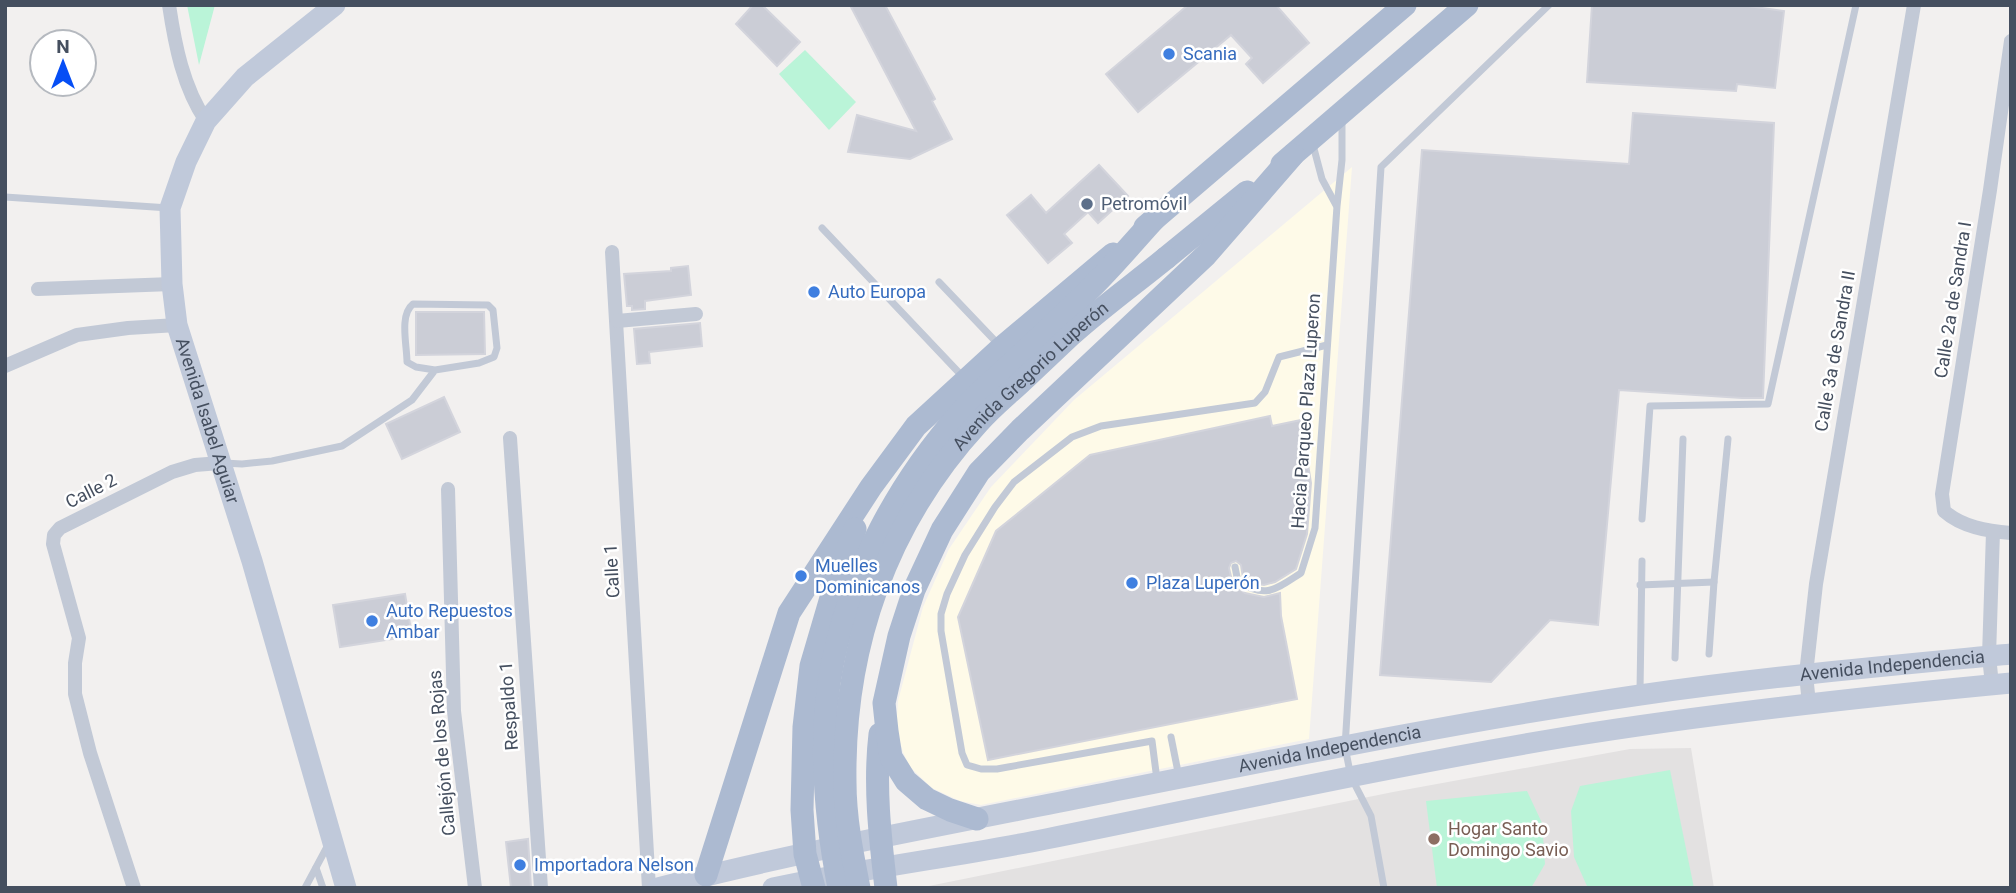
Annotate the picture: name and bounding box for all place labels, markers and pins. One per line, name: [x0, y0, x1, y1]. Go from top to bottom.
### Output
place label: Scania: [1183, 43, 1237, 64]
marker: Scania: [1161, 46, 1177, 62]
place label: Petromóvil: [1101, 193, 1187, 214]
marker: Petromóvil: [1079, 196, 1095, 212]
place label: Auto Europa: [828, 281, 926, 302]
marker: Auto Europa: [806, 284, 822, 300]
place label: Muelles Dominicanos: [815, 555, 920, 597]
marker: Muelles Dominicanos: [793, 568, 809, 584]
place label: Plaza Luperón: [1146, 572, 1260, 593]
marker: Plaza Luperón: [1124, 575, 1140, 591]
place label: Auto Repuestos Ambar: [386, 600, 513, 642]
marker: Auto Repuestos Ambar: [364, 613, 380, 629]
place label: Hogar Santo Domingo Savio: [1448, 818, 1569, 860]
marker: Hogar Santo Domingo Savio: [1426, 831, 1442, 847]
place label: Importadora Nelson: [534, 854, 694, 875]
marker: Importadora Nelson: [512, 857, 528, 873]

